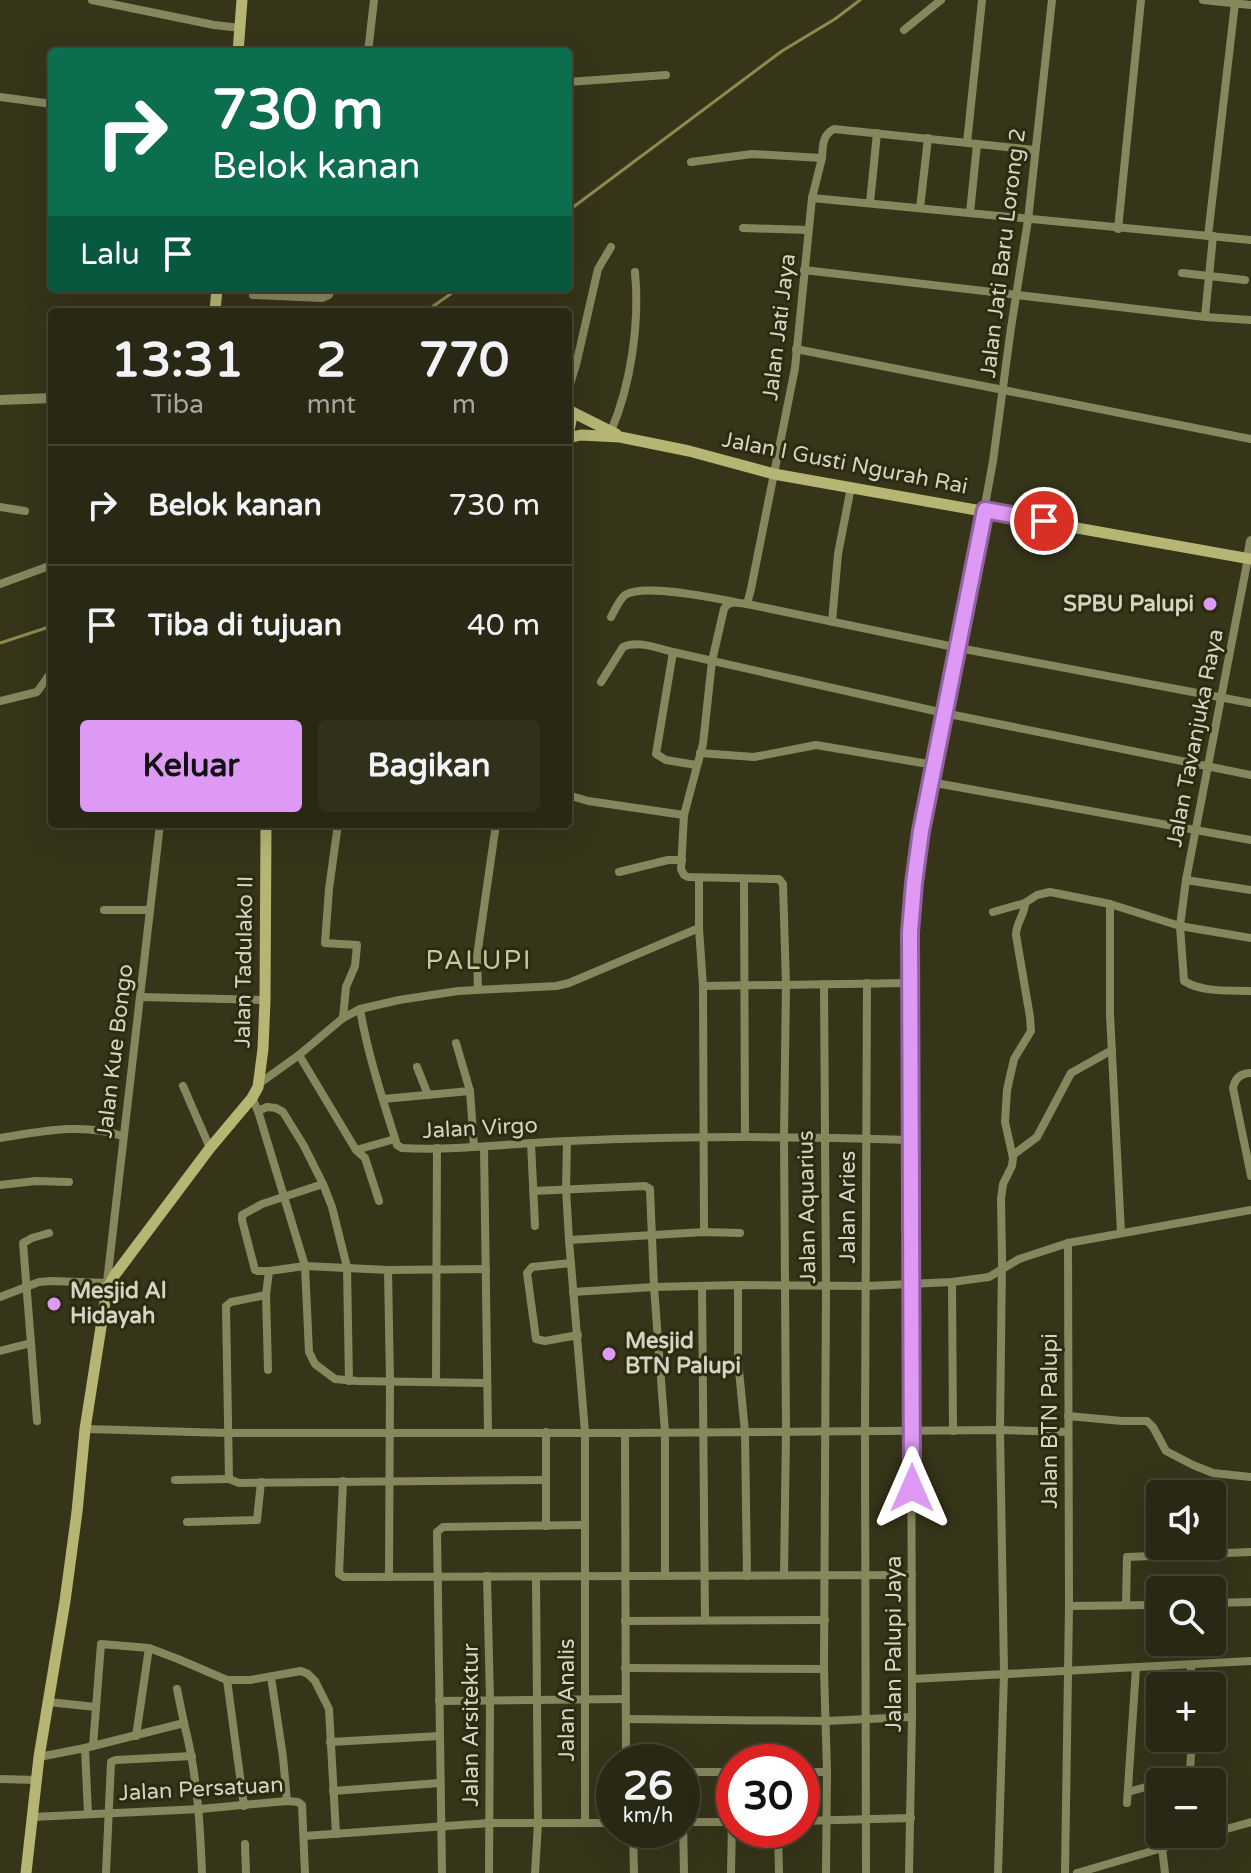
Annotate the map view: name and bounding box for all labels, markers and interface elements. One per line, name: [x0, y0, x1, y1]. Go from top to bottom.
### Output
text: 730 m: [212, 77, 383, 144]
icon: right: [80, 80, 184, 184]
street label: Jalan Jati Baru Lorong 2: [975, 127, 1031, 379]
text: Belok kanan: [212, 145, 421, 188]
icon: arrive: [156, 232, 200, 276]
text: Lalu: [80, 236, 140, 273]
street label: Jalan Jati Jaya: [757, 252, 801, 402]
text: 13:31: [111, 332, 244, 390]
text: 2: [316, 332, 346, 390]
text: 770: [419, 332, 509, 390]
text: Tiba: [151, 389, 204, 420]
text: mnt: [307, 389, 356, 420]
text: m: [452, 389, 476, 420]
street label: Jalan I Gusti Ngurah Rai: [720, 426, 970, 500]
icon: right: [80, 483, 124, 527]
text: Belok kanan: [148, 487, 322, 524]
text: 730 m: [448, 487, 540, 524]
pin: [1010, 487, 1078, 555]
icon: arrive: [1022, 499, 1066, 543]
place label: SPBU Palupi: [1063, 591, 1194, 617]
marker: SPBU Palupi: [1201, 595, 1219, 613]
icon: arrive: [80, 603, 124, 647]
text: Tiba di tujuan: [148, 607, 342, 644]
text: 40 m: [467, 607, 540, 644]
street label: Jalan Tavanjuka Raya: [1161, 627, 1229, 849]
button: Keluar: [80, 720, 302, 812]
button: Bagikan: [318, 720, 540, 812]
street label: Jalan Tadulako II: [229, 876, 259, 1048]
district label: PALUPI: [426, 945, 532, 976]
street label: Jalan Kue Bongo: [91, 963, 139, 1139]
street label: Jalan Virgo: [422, 1112, 538, 1144]
street label: Jalan Aquarius: [793, 1130, 821, 1284]
street label: Jalan Aries: [835, 1151, 861, 1263]
place label: Mesjid Al Hidayah: [70, 1278, 166, 1329]
marker: Mesjid Al Hidayah: [45, 1295, 63, 1313]
place label: Mesjid BTN Palupi: [625, 1328, 741, 1379]
street label: Jalan BTN Palupi: [1037, 1333, 1063, 1509]
marker: Mesjid BTN Palupi: [600, 1345, 618, 1363]
position arrow: [870, 1446, 954, 1530]
map controls: [1146, 1480, 1226, 1848]
button: sound: [1146, 1480, 1226, 1560]
street label: Jalan Palupi Jaya: [881, 1556, 907, 1732]
button: search: [1146, 1576, 1226, 1656]
street label: Jalan Analis: [554, 1638, 580, 1762]
street label: Jalan Arsitektur: [458, 1643, 484, 1807]
button: +: [1146, 1672, 1226, 1752]
speed limit sign: 30: [716, 1744, 820, 1848]
text: 26: [623, 1762, 673, 1810]
button: −: [1146, 1768, 1226, 1848]
street label: Jalan Persatuan: [118, 1772, 284, 1806]
text: km/h: [623, 1804, 673, 1828]

